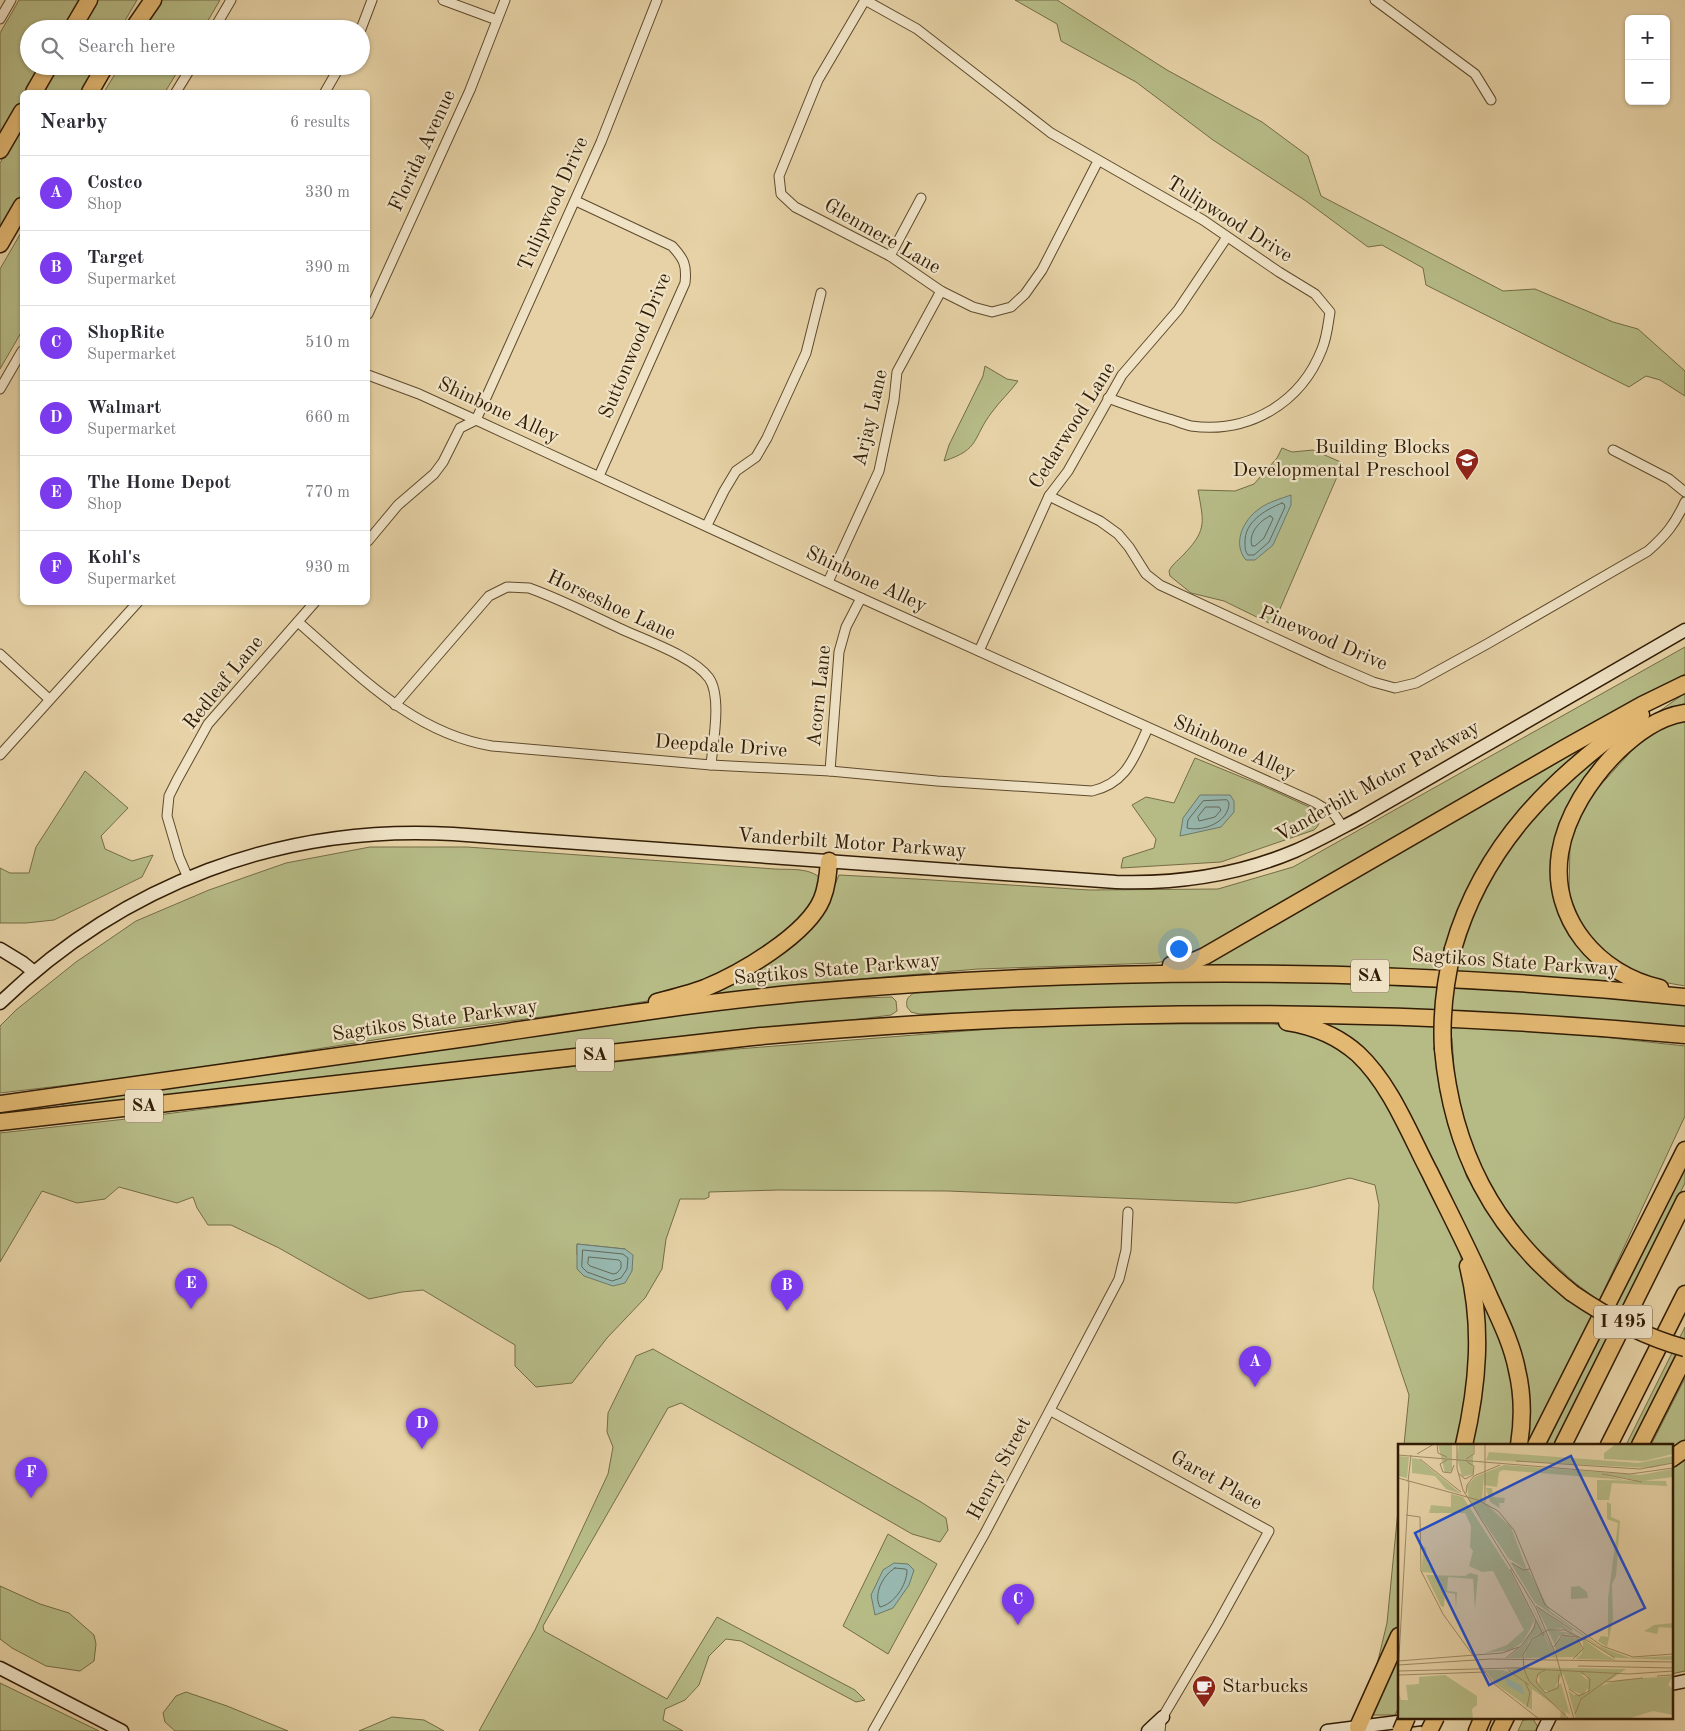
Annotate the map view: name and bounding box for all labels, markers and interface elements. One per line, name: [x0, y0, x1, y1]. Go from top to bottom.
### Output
map controls: [1625, 15, 1670, 105]
button: +: [1625, 15, 1670, 60]
search box: [20, 20, 370, 75]
icon: search: [38, 34, 66, 62]
text: Search here: [78, 38, 175, 57]
button: −: [1625, 60, 1670, 105]
street label: Florida Avenue: [386, 87, 460, 215]
text: Nearby: [40, 112, 108, 133]
text: 6 results: [290, 115, 350, 131]
street label: Tulipwood Drive: [516, 134, 592, 274]
street label: Tulipwood Drive: [1163, 173, 1295, 267]
text: Costco: [87, 174, 143, 193]
text: A: [50, 185, 62, 201]
text: 330 m: [305, 185, 350, 201]
street label: Glenmere Lane: [820, 196, 944, 278]
text: Shop: [87, 197, 122, 213]
text: Target: [87, 249, 144, 268]
text: B: [50, 260, 62, 276]
text: 390 m: [305, 260, 350, 276]
street label: Suttonwood Drive: [596, 270, 676, 422]
text: Supermarket: [87, 272, 176, 288]
text: ShopRite: [87, 324, 165, 343]
text: C: [51, 335, 61, 351]
text: 510 m: [305, 335, 350, 351]
text: Supermarket: [87, 347, 176, 363]
street label: Cedarwood Lane: [1026, 359, 1120, 493]
street label: Arjay Lane: [850, 368, 892, 468]
street label: Shinbone Alley: [434, 374, 562, 448]
text: Walmart: [87, 399, 161, 418]
text: D: [50, 410, 62, 426]
text: 660 m: [305, 410, 350, 426]
text: Supermarket: [87, 422, 176, 438]
place label: Building Blocks Developmental Preschool: [1232, 438, 1450, 481]
school or university icon: Building Blocks Developmental Preschool: [1454, 447, 1480, 481]
text: The Home Depot: [87, 474, 231, 493]
text: E: [50, 485, 62, 501]
text: 770 m: [305, 485, 350, 501]
text: Shop: [87, 497, 122, 513]
street label: Shinbone Alley: [802, 543, 930, 617]
text: Kohl's: [87, 549, 140, 568]
text: F: [51, 560, 61, 576]
text: 930 m: [305, 560, 350, 576]
street label: Horseshoe Lane: [544, 567, 678, 645]
text: Supermarket: [87, 572, 176, 588]
street label: Pinewood Drive: [1256, 603, 1390, 675]
street label: Redleaf Lane: [180, 632, 268, 734]
street label: Acorn Lane: [805, 644, 835, 748]
street label: Shinbone Alley: [1170, 712, 1298, 784]
street label: Vanderbilt Motor Parkway: [1273, 717, 1484, 846]
street label: Deepdale Drive: [654, 732, 788, 762]
street label: Vanderbilt Motor Parkway: [737, 826, 968, 862]
your location: [1166, 936, 1192, 962]
street label: Sagtikos State Parkway: [1411, 946, 1620, 980]
street label: Sagtikos State Parkway: [733, 951, 942, 989]
road number: SA: [1351, 959, 1389, 992]
street label: Sagtikos State Parkway: [331, 997, 539, 1045]
road number: SA: [576, 1038, 614, 1072]
road number: SA: [125, 1090, 163, 1122]
pin: E: [175, 1268, 207, 1309]
pin: B: [771, 1270, 803, 1311]
road number: I 495: [1594, 1305, 1652, 1338]
pin: A: [1239, 1346, 1271, 1387]
pin: D: [406, 1408, 438, 1449]
street label: Henry Street: [965, 1414, 1035, 1524]
inset map: [1398, 1444, 1672, 1718]
street label: Garet Place: [1167, 1448, 1265, 1514]
pin: F: [15, 1457, 47, 1498]
pin: C: [1002, 1584, 1034, 1625]
cafe icon: Starbucks: [1191, 1674, 1217, 1708]
place label: Starbucks: [1222, 1677, 1308, 1697]

